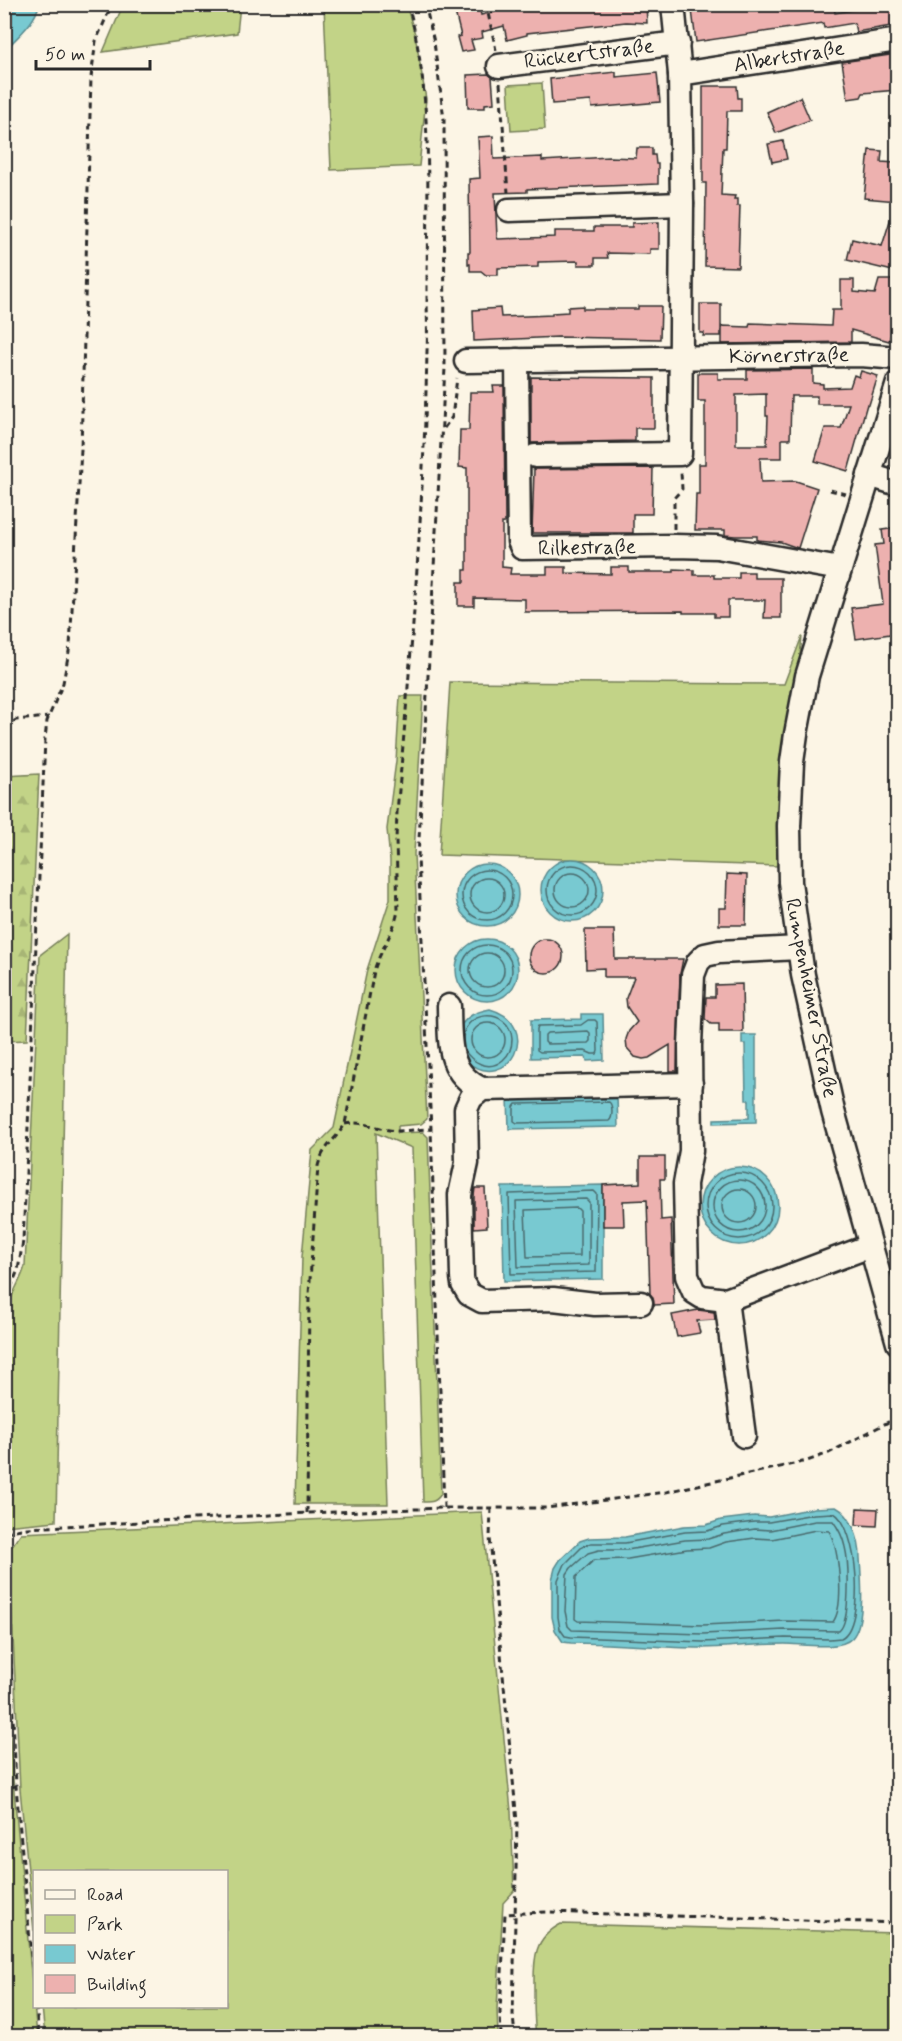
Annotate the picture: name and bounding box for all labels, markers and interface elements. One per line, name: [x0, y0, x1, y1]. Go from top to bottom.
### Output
street label: Rückertstraße: [522, 32, 656, 76]
scale bar: [36, 33, 150, 71]
street label: Albertstraße: [732, 34, 846, 80]
text: 50 m: [45, 43, 85, 67]
street label: Körnerstraße: [729, 341, 849, 371]
street label: Rilkestraße: [538, 533, 636, 563]
street label: Rumpenheimer Straße: [778, 896, 844, 1100]
legend: [33, 1870, 228, 2008]
text: Road: [87, 1883, 123, 1907]
text: Park: [87, 1913, 123, 1937]
text: Water: [87, 1943, 136, 1967]
text: Building: [87, 1973, 147, 1999]

